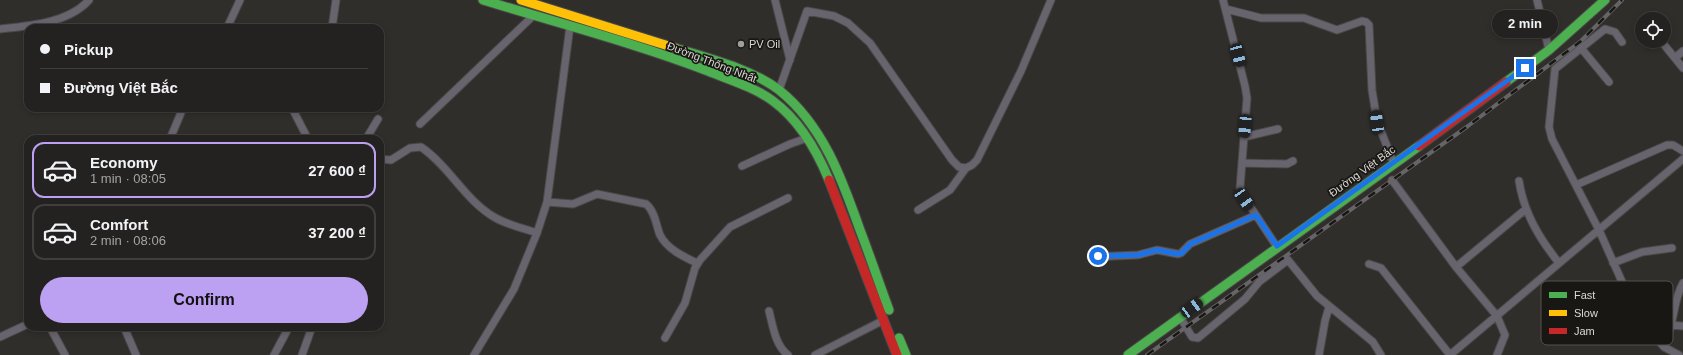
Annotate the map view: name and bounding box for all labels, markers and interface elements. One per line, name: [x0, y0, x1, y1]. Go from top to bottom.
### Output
callout: 2 min: [1492, 10, 1558, 38]
map controls: [1635, 12, 1671, 48]
button: locate: [1635, 12, 1671, 48]
text: 2 min: [1508, 16, 1542, 31]
place label: PV Oil: [749, 38, 780, 50]
street label: Đường Thống Nhất: [665, 39, 759, 85]
marker: PV Oil: [736, 39, 746, 49]
text: Pickup: [64, 41, 113, 58]
car: [1229, 42, 1247, 68]
route end: [1516, 59, 1534, 77]
text: Đường Việt Bắc: [64, 79, 178, 96]
car: [1369, 109, 1385, 135]
car: [1238, 114, 1252, 138]
street label: Đường Việt Bắc: [1327, 143, 1398, 199]
icon: car: [42, 152, 78, 188]
text: Economy: [90, 154, 158, 171]
text: 27 600 ₫: [308, 162, 366, 179]
text: 1 min · 08:05: [90, 171, 166, 186]
car: [1232, 186, 1256, 212]
icon: car: [42, 214, 78, 250]
text: Comfort: [90, 216, 148, 233]
text: 37 200 ₫: [308, 224, 366, 241]
text: 2 min · 08:06: [90, 233, 166, 248]
route start: [1089, 247, 1107, 265]
button: Confirm: [40, 277, 368, 323]
legend: [1541, 281, 1673, 345]
text: Fast: [1574, 289, 1595, 301]
car: [1179, 296, 1205, 320]
text: Slow: [1574, 307, 1598, 319]
text: Jam: [1574, 325, 1595, 337]

